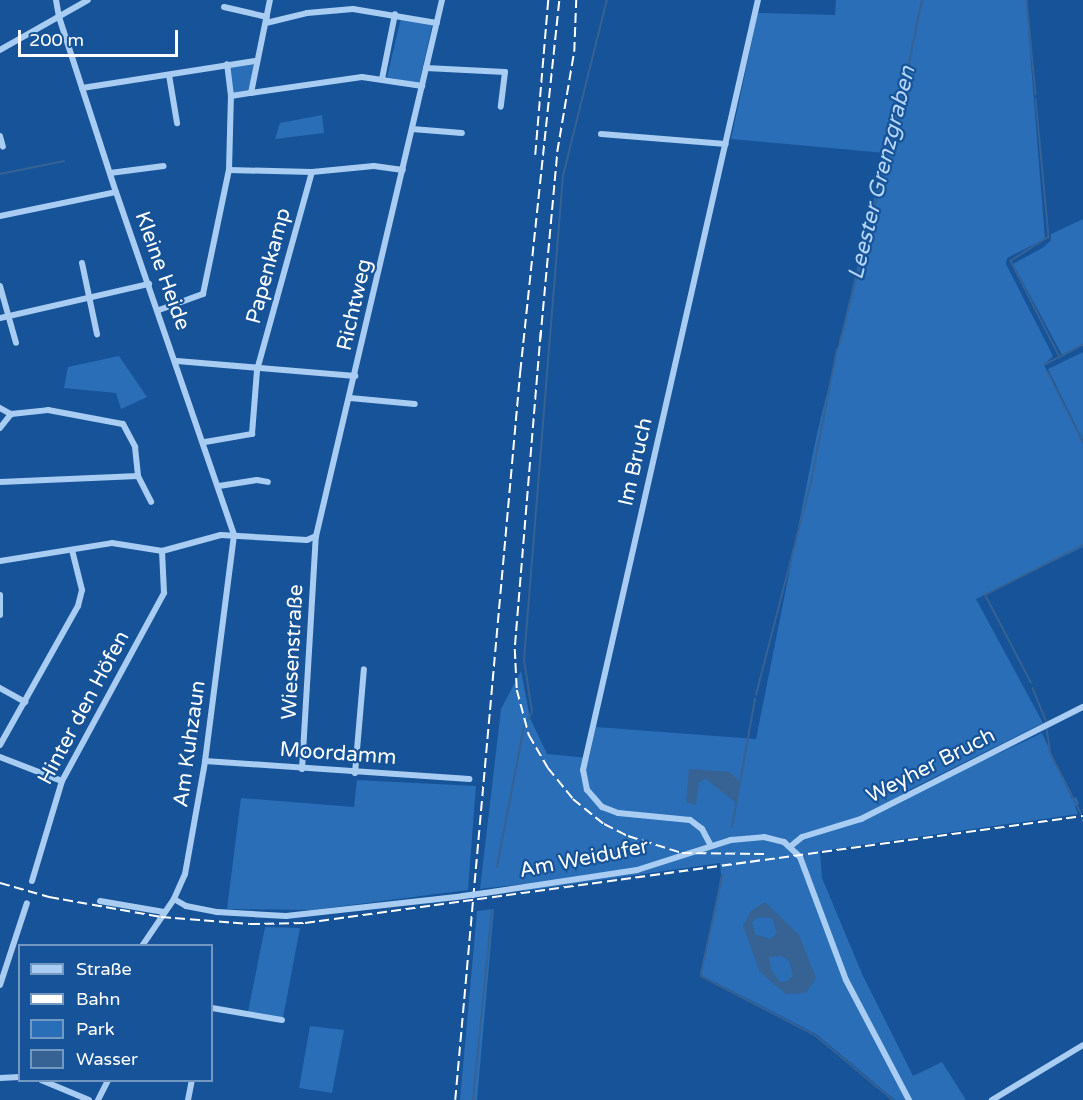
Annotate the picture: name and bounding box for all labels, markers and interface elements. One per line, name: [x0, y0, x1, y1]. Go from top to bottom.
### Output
scale bar: [21, 18, 182, 56]
text: 200 m: [29, 29, 84, 51]
water label: Leester Grenzgraben: [843, 64, 921, 282]
street label: Papenkamp: [241, 205, 297, 327]
street label: Kleine Heide: [129, 208, 195, 334]
street label: Richtweg: [332, 257, 378, 353]
street label: Im Bruch: [614, 415, 658, 509]
street label: Wiesenstraße: [277, 584, 309, 720]
street label: Hinter den Höfen: [33, 627, 135, 789]
street label: Am Kuhzaun: [169, 679, 211, 809]
street label: Weyher Bruch: [863, 723, 999, 809]
street label: Moordamm: [279, 737, 397, 771]
street label: Am Weidufer: [517, 834, 651, 884]
legend: [18, 944, 213, 1082]
text: Straße: [76, 958, 132, 980]
text: Bahn: [76, 988, 121, 1010]
text: Park: [76, 1018, 114, 1040]
text: Wasser: [76, 1048, 138, 1070]

